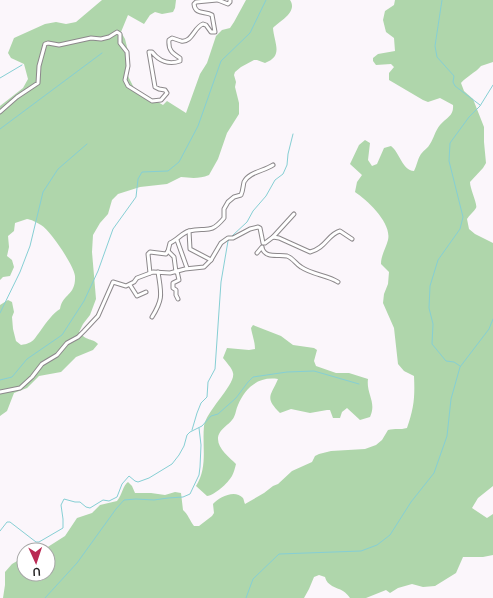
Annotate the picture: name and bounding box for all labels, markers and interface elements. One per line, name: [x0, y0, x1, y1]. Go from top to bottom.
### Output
north arrow: [16, 542, 56, 582]
text: U: [32, 566, 41, 579]

